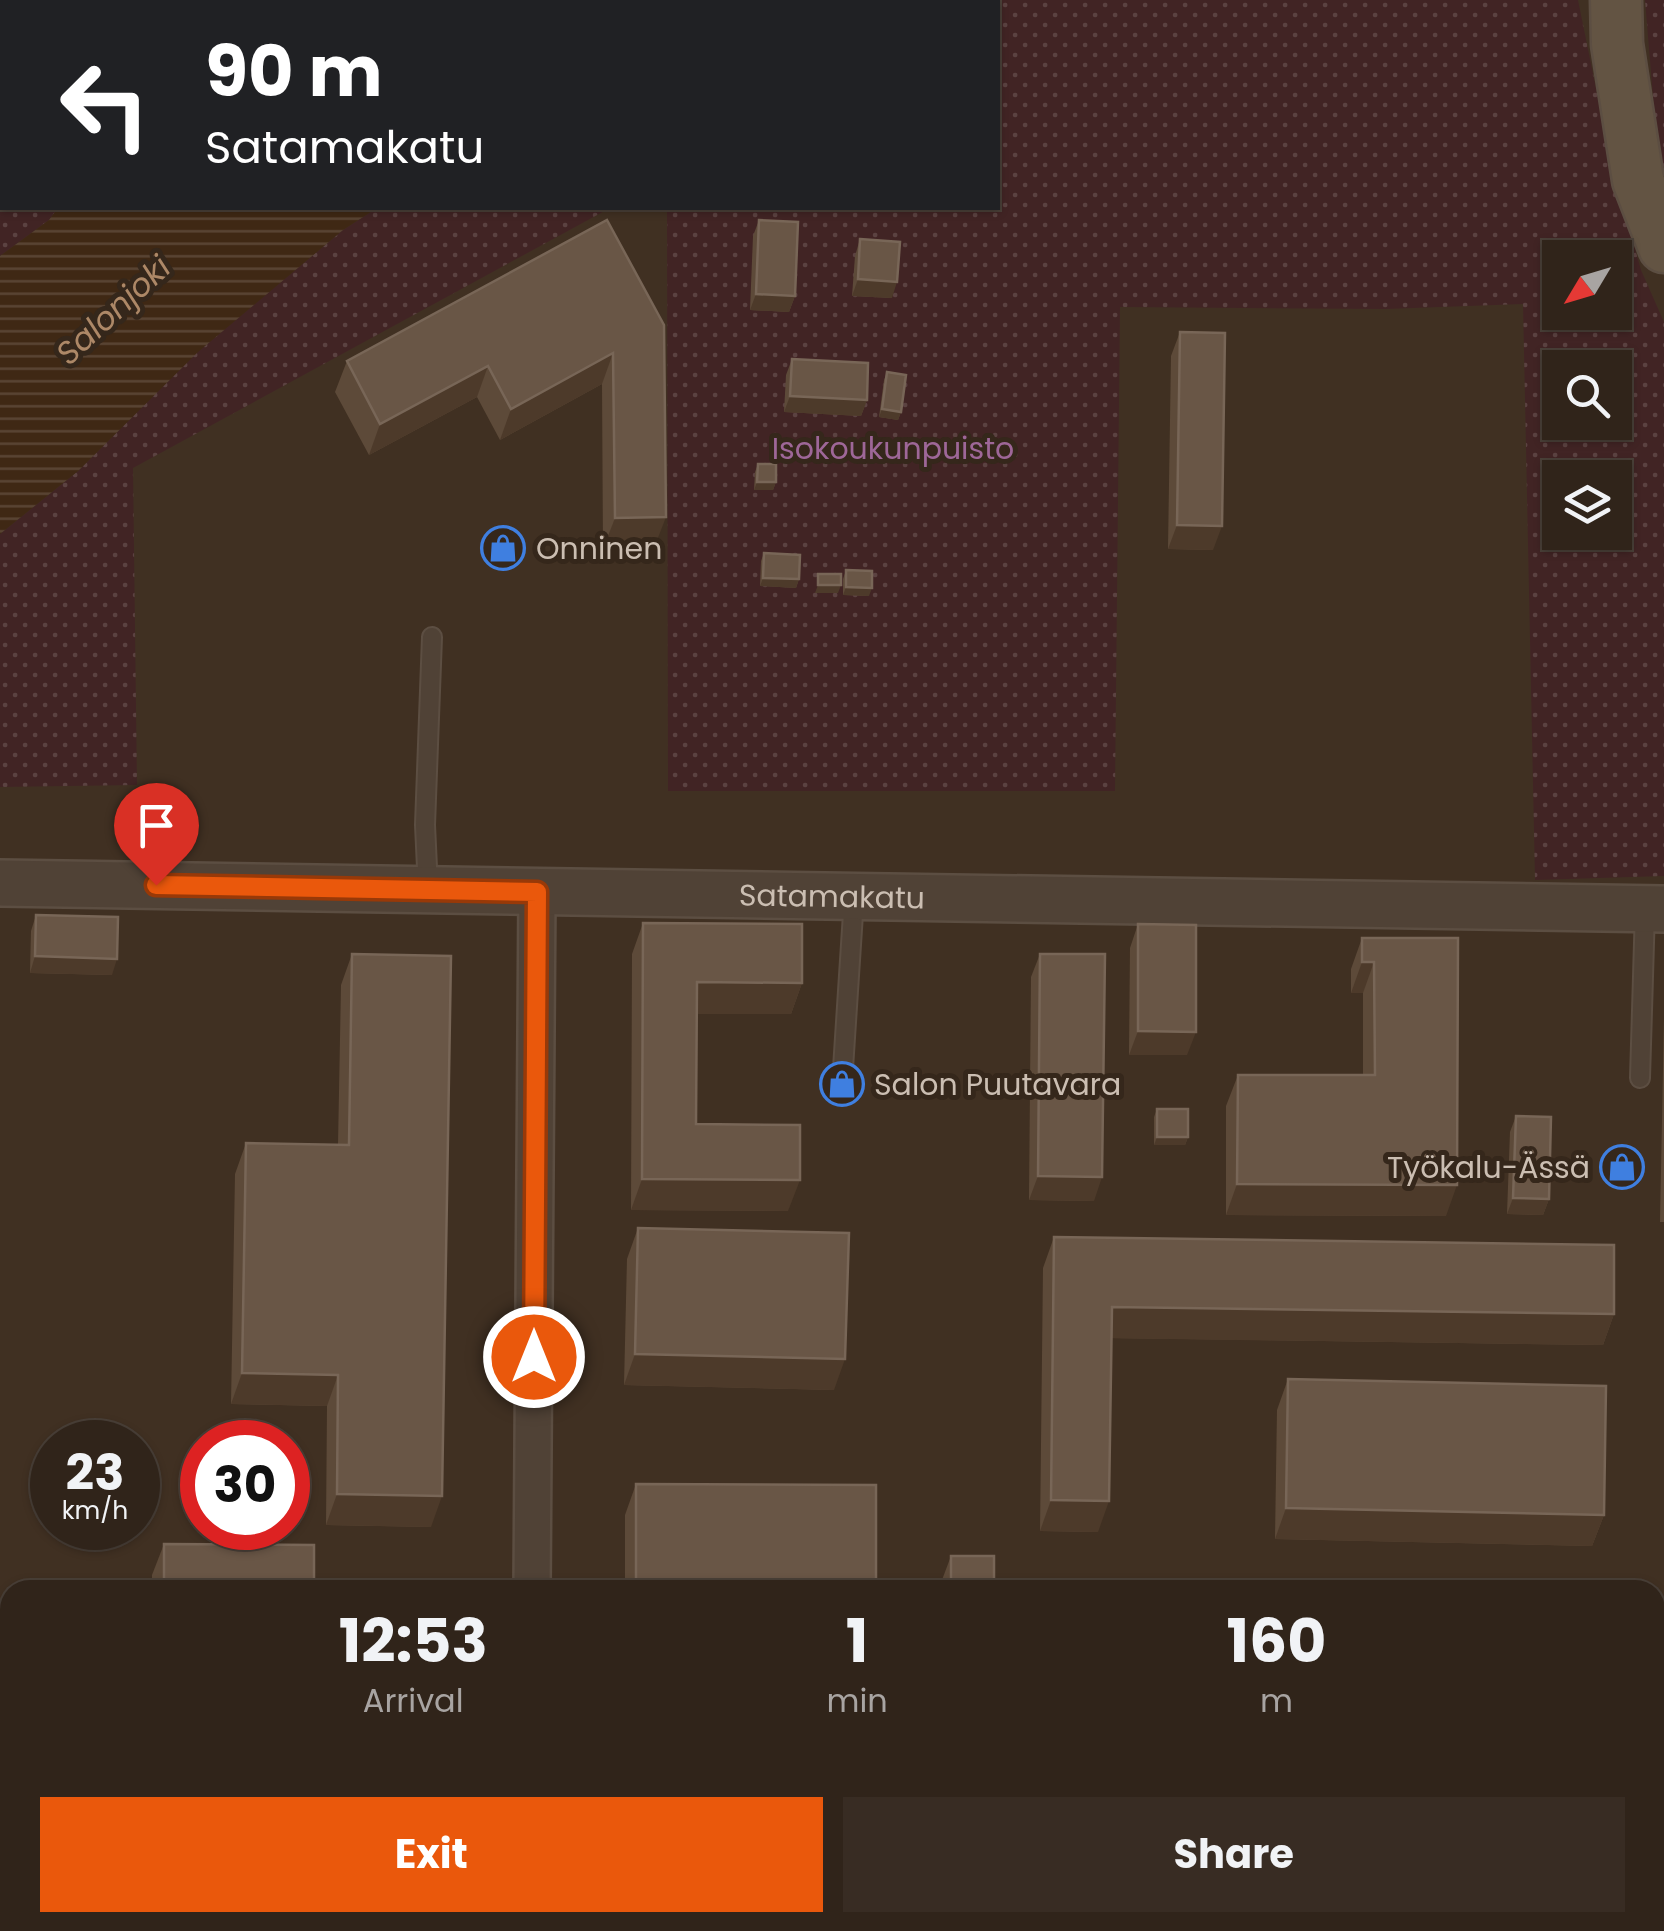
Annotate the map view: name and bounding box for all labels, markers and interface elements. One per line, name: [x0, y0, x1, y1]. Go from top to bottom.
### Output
text: 90 m: [205, 22, 383, 121]
icon: left: [40, 40, 170, 170]
text: Satamakatu: [205, 116, 484, 179]
north arrow: [1542, 240, 1632, 330]
map controls: [1542, 240, 1632, 550]
water label: Salonjoki: [46, 244, 181, 375]
button: search: [1542, 350, 1632, 440]
park label: Isokoukunpuisto: [772, 427, 1014, 470]
button: layers: [1542, 460, 1632, 550]
shop icon: Onninen: [480, 525, 526, 571]
place label: Onninen: [536, 527, 662, 570]
pin: [114, 783, 199, 886]
icon: arrive: [129, 798, 184, 853]
street label: Satamakatu: [738, 873, 925, 919]
shop icon: Salon Puutavara: [819, 1061, 865, 1107]
place label: Salon Puutavara: [874, 1063, 1121, 1106]
shop icon: Työkalu-Ässä: [1599, 1144, 1645, 1190]
place label: Työkalu-Ässä: [1387, 1146, 1590, 1189]
position arrow: [482, 1305, 586, 1409]
speed limit sign: 30: [180, 1420, 310, 1550]
text: 23: [66, 1437, 124, 1508]
text: km/h: [62, 1493, 128, 1528]
text: 12:53: [339, 1599, 488, 1683]
text: 1: [846, 1599, 868, 1683]
text: 160: [1226, 1599, 1326, 1683]
text: Arrival: [363, 1678, 464, 1723]
text: min: [826, 1678, 888, 1723]
text: m: [1260, 1678, 1293, 1723]
button: Exit: [40, 1797, 823, 1912]
button: Share: [843, 1797, 1625, 1912]

